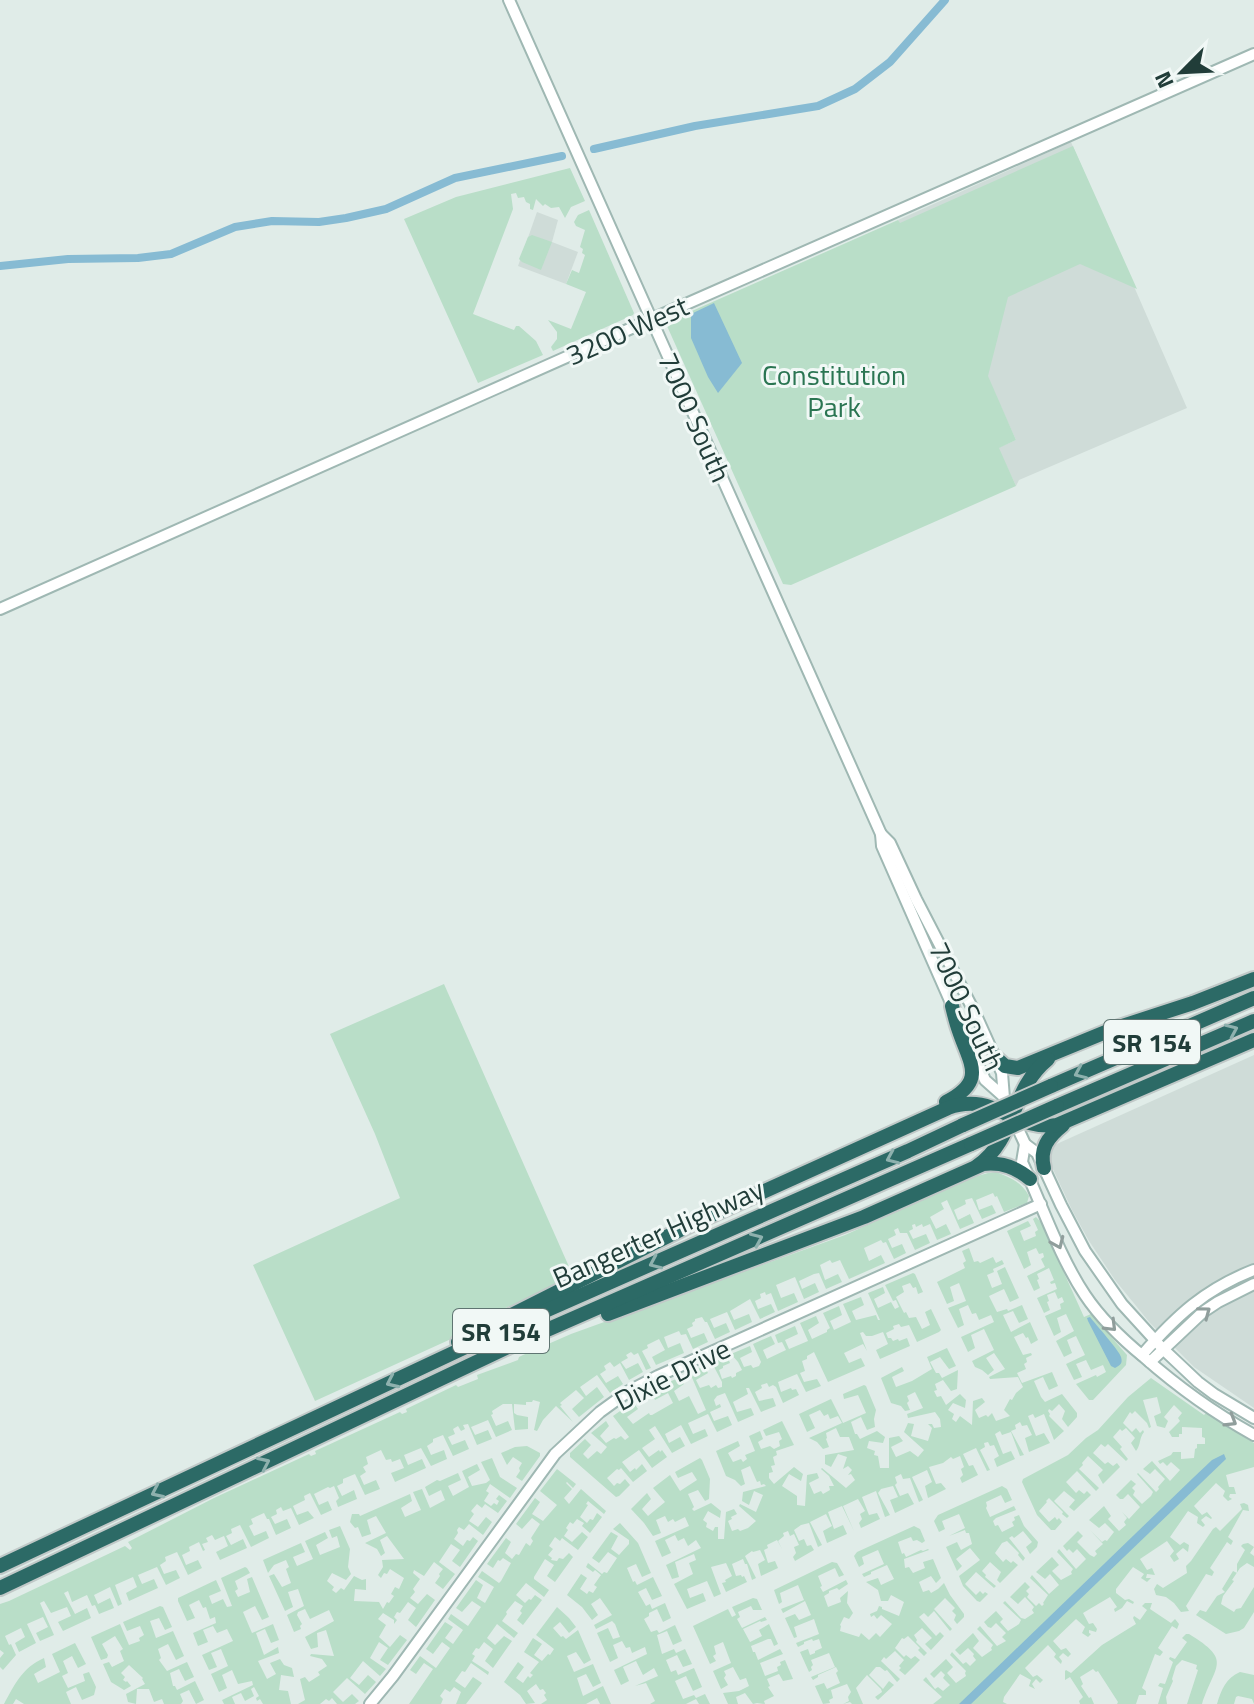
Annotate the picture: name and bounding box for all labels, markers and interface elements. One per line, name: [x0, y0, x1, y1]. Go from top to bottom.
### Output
north arrow: [1142, 32, 1222, 112]
text: N: [1145, 66, 1182, 94]
street label: 3200 West: [559, 284, 695, 376]
street label: 7000 South: [647, 345, 743, 489]
park label: Constitution Park: [762, 353, 906, 428]
street label: 7000 South: [918, 934, 1016, 1078]
road number: SR 154: [1104, 1020, 1200, 1064]
one-way arrow: [1223, 1024, 1238, 1040]
one-way arrow: [1074, 1064, 1088, 1080]
one-way arrow: [886, 1148, 901, 1164]
street label: Bangerter Highway: [545, 1167, 771, 1299]
one-way arrow: [748, 1233, 763, 1249]
one-way arrow: [1048, 1234, 1064, 1249]
one-way arrow: [648, 1253, 663, 1269]
one-way arrow: [1196, 1307, 1211, 1321]
road number: SR 154: [453, 1309, 549, 1353]
one-way arrow: [1102, 1317, 1116, 1331]
street label: Dixie Drive: [607, 1327, 737, 1421]
one-way arrow: [386, 1372, 400, 1388]
one-way arrow: [1222, 1412, 1237, 1427]
one-way arrow: [255, 1457, 270, 1473]
one-way arrow: [150, 1482, 165, 1498]

